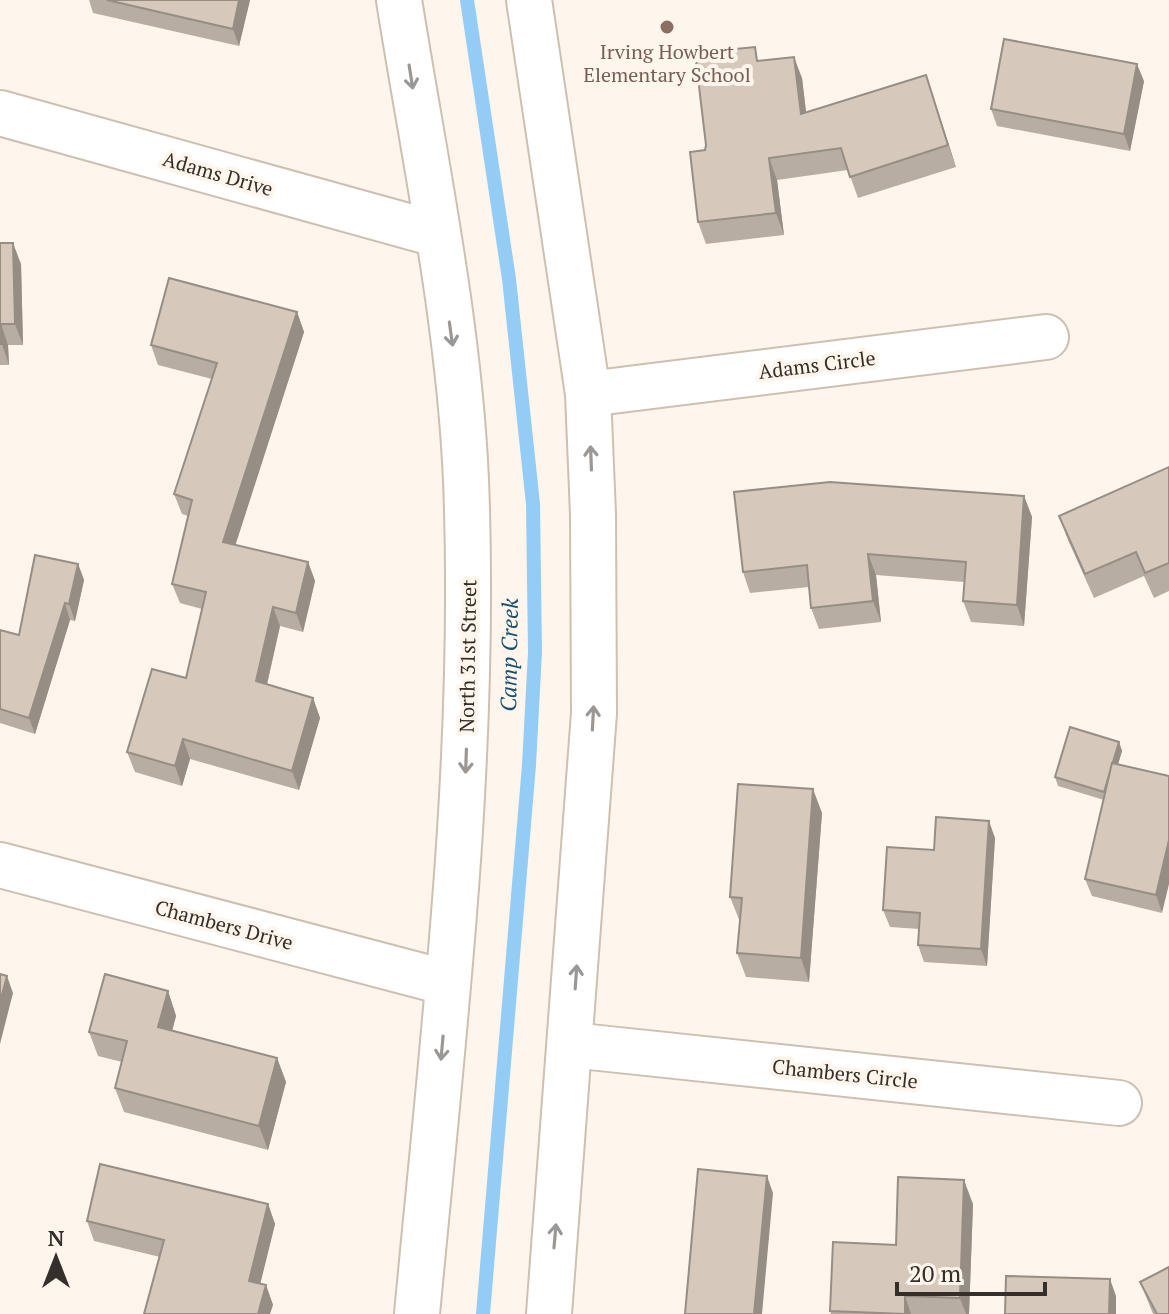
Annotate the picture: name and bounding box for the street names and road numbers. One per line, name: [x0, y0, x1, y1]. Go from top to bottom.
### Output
street label: Adams Drive: [160, 145, 276, 202]
street label: Adams Circle: [757, 344, 877, 385]
street label: North 31st Street: [453, 579, 482, 733]
street label: Chambers Drive: [152, 893, 296, 956]
street label: Chambers Circle: [771, 1052, 919, 1095]

